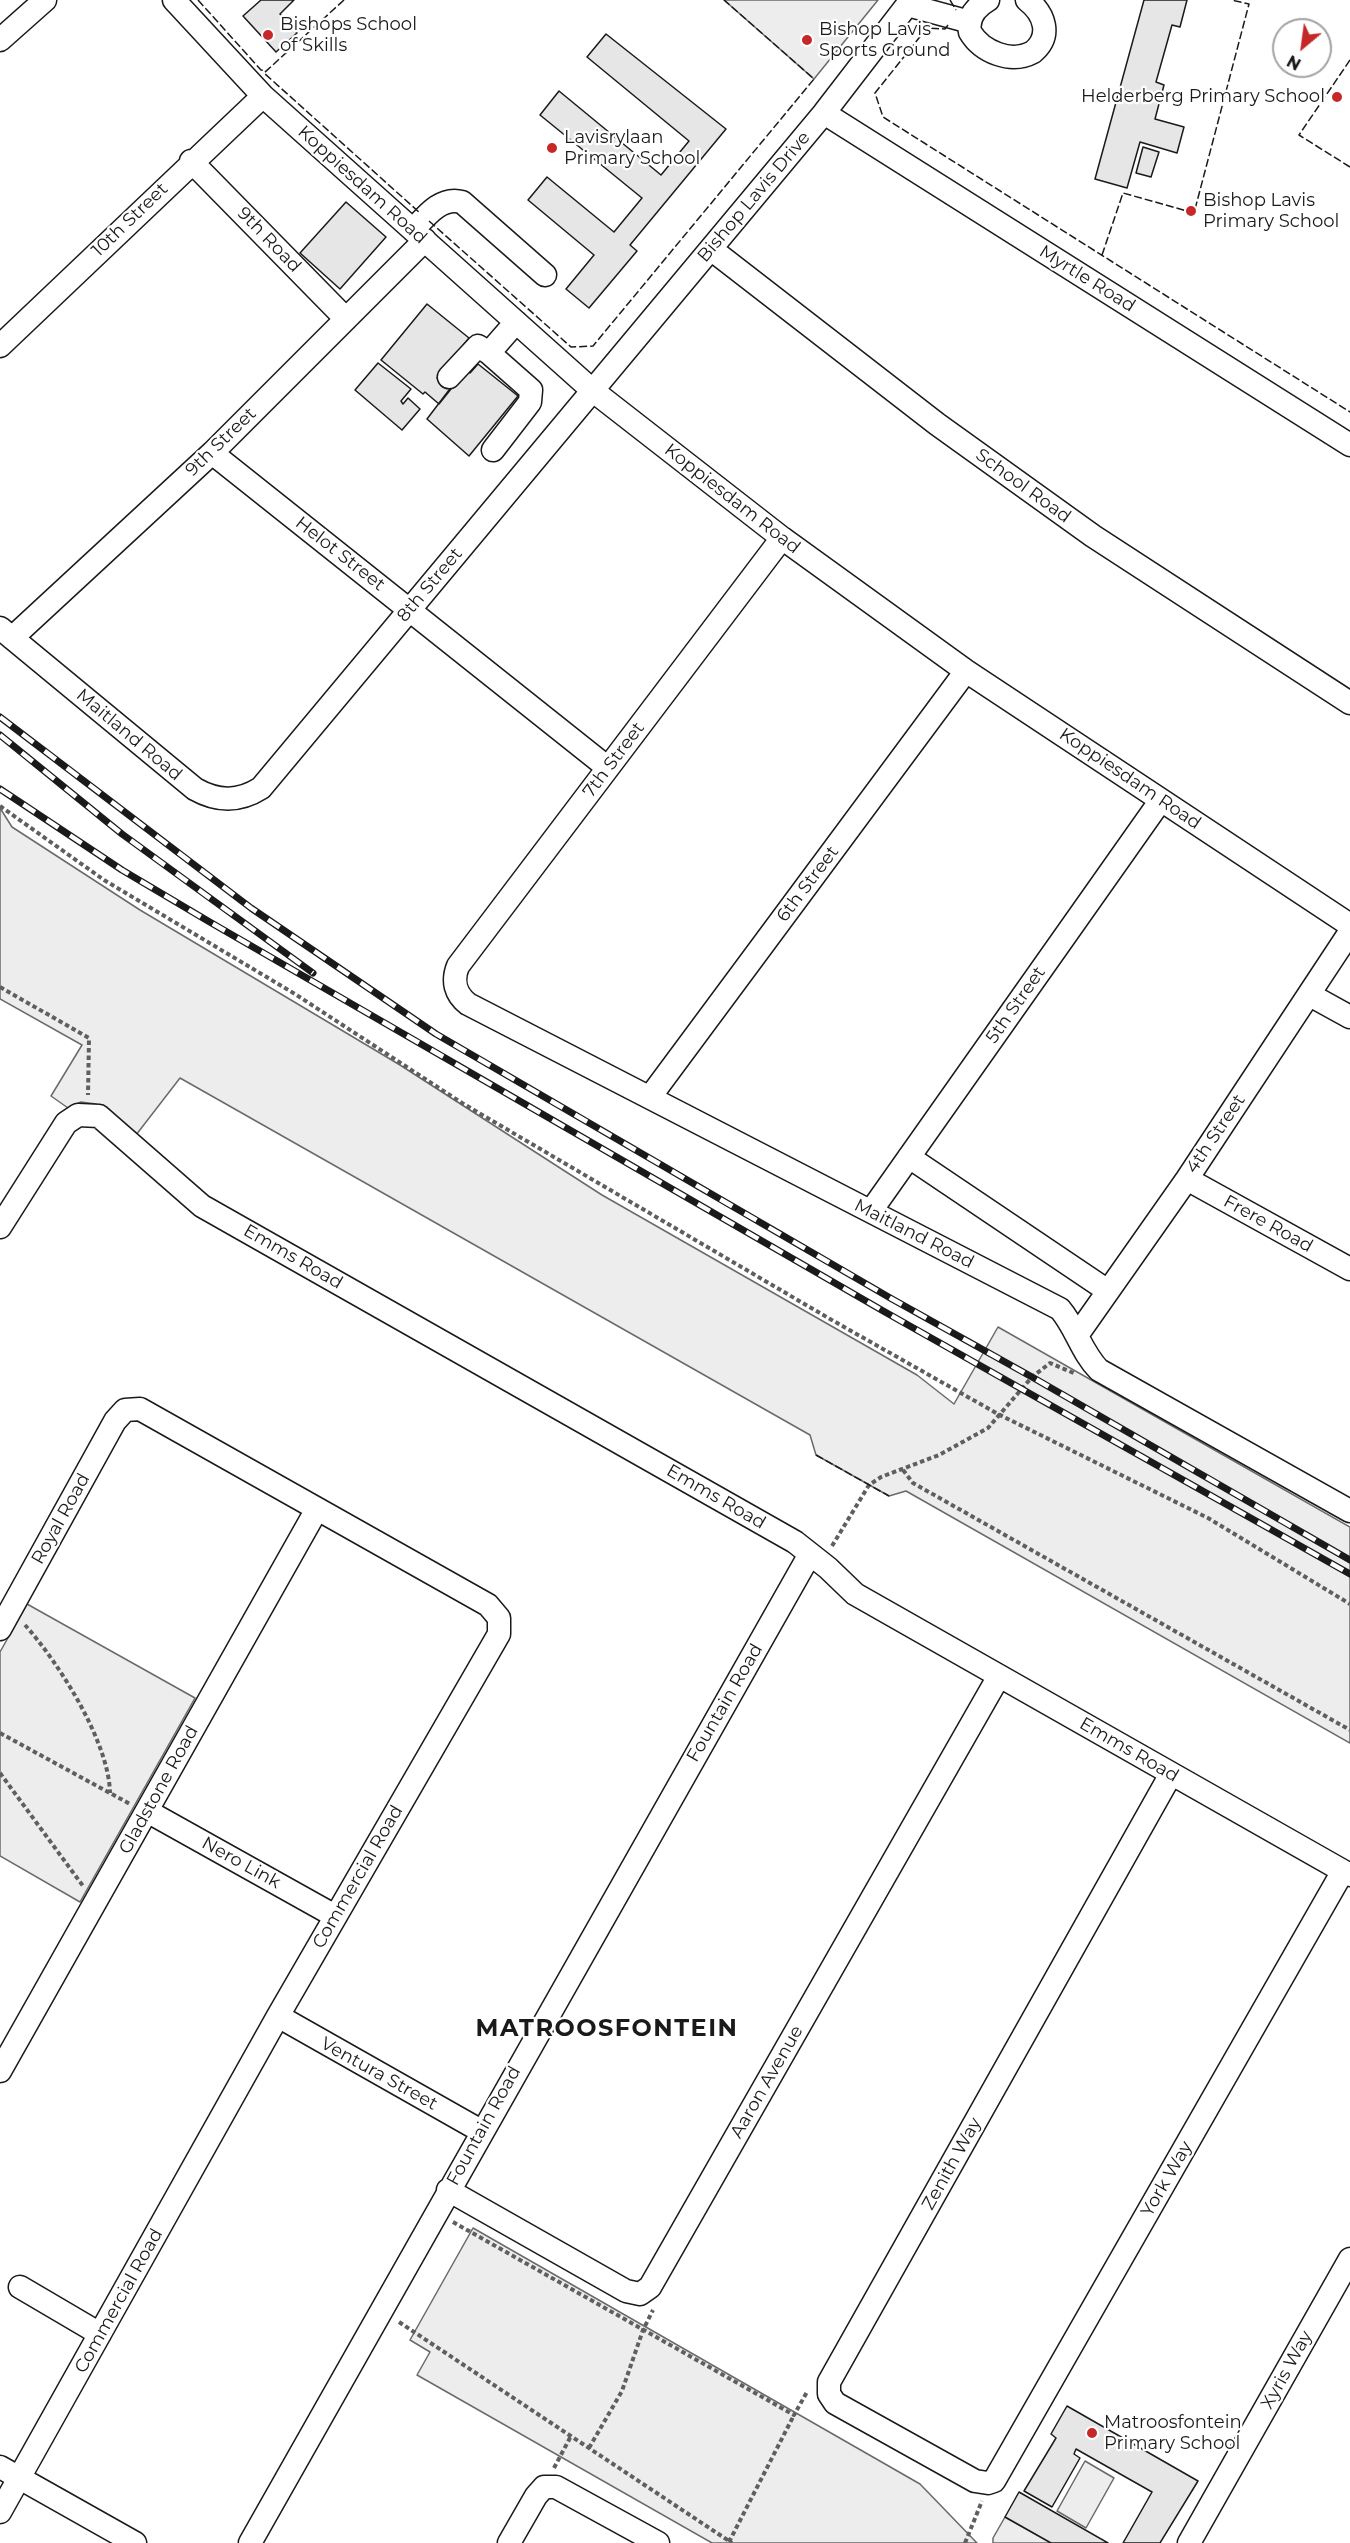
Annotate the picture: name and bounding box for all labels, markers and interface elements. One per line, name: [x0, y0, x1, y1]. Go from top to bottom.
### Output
place label: Bishops School of Skills: [280, 14, 417, 57]
north arrow: [1272, 18, 1332, 78]
place label: Bishop Lavis Sports Ground: [819, 19, 951, 62]
marker: Bishops School of Skills: [261, 28, 275, 42]
marker: Bishop Lavis Sports Ground: [800, 33, 814, 47]
text: N: [1284, 51, 1304, 74]
place label: Helderberg Primary School: [1081, 86, 1325, 108]
marker: Helderberg Primary School: [1330, 90, 1344, 104]
street label: Koppiesdam Road: [293, 121, 431, 249]
place label: Lavisrylaan Primary School: [564, 127, 700, 170]
street label: Bishop Lavis Drive: [693, 127, 815, 267]
marker: Lavisrylaan Primary School: [545, 141, 559, 155]
street label: 10th Street: [88, 178, 172, 262]
place label: Bishop Lavis Primary School: [1203, 190, 1339, 232]
street label: 9th Road: [233, 203, 305, 277]
marker: Bishop Lavis Primary School: [1184, 204, 1198, 218]
street label: Myrtle Road: [1035, 241, 1139, 317]
street label: 9th Street: [181, 403, 261, 481]
street label: Koppiesdam Road: [660, 439, 804, 559]
street label: School Road: [971, 444, 1075, 528]
street label: Helot Street: [291, 512, 389, 596]
street label: 8th Street: [393, 544, 467, 626]
street label: Maitland Road: [72, 684, 186, 786]
street label: 7th Street: [579, 718, 649, 802]
street label: Koppiesdam Road: [1055, 724, 1205, 834]
street label: 6th Street: [772, 842, 844, 926]
street label: 5th Street: [982, 962, 1050, 1048]
street label: 4th Street: [1182, 1090, 1250, 1178]
street label: Frere Road: [1220, 1191, 1316, 1257]
street label: Maitland Road: [851, 1195, 977, 1273]
street label: Emms Road: [240, 1220, 346, 1294]
street label: Emms Road: [663, 1460, 769, 1534]
street label: Royal Road: [27, 1470, 95, 1568]
street label: Fountain Road: [682, 1640, 768, 1766]
street label: Emms Road: [1076, 1713, 1182, 1787]
street label: Gladstone Road: [115, 1722, 203, 1858]
street label: Commercial Road: [308, 1802, 408, 1952]
street label: Nero Link: [198, 1832, 284, 1894]
district label: MATROOSFONTEIN: [476, 2015, 738, 2043]
street label: Aaron Avenue: [726, 2022, 808, 2142]
street label: Ventura Street: [317, 2033, 441, 2115]
street label: Fountain Road: [442, 2063, 526, 2189]
street label: Zenith Way: [918, 2114, 986, 2214]
street label: York Way: [1137, 2138, 1197, 2220]
street label: Commercial Road: [70, 2225, 168, 2377]
street label: Xyris Way: [1257, 2327, 1317, 2413]
place label: Matroosfontein Primary School: [1104, 2412, 1242, 2454]
marker: Matroosfontein Primary School: [1085, 2426, 1099, 2440]

